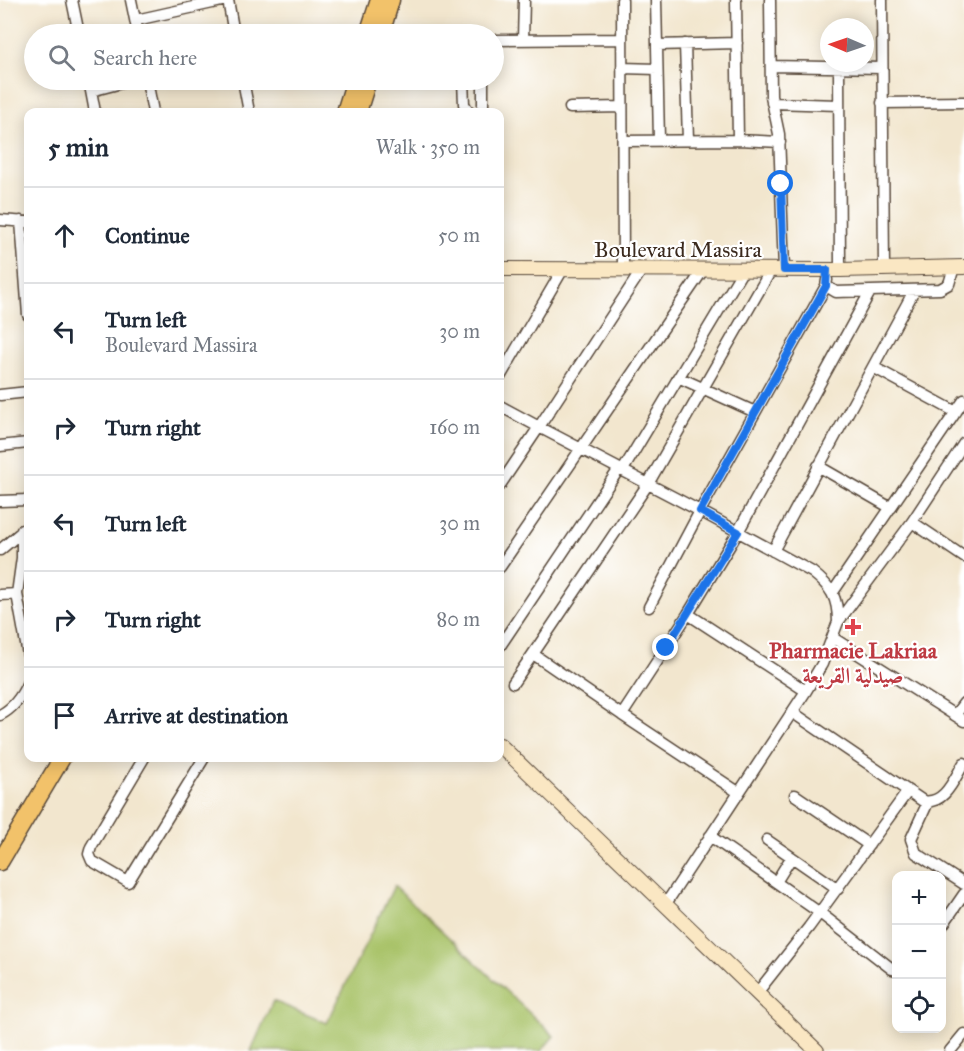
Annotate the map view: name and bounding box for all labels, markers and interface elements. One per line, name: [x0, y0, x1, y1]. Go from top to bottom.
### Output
north arrow: [820, 18, 874, 72]
search box: [24, 24, 504, 90]
icon: search: [45, 41, 78, 74]
text: Search here: [93, 44, 197, 71]
text: 5 min: [48, 131, 109, 163]
text: Walk · 350 m: [376, 135, 480, 159]
route start: [767, 170, 793, 196]
icon: ahead: [48, 219, 81, 252]
text: Continue: [105, 222, 190, 249]
text: 50 m: [438, 223, 480, 247]
street label: Boulevard Massira: [594, 236, 763, 263]
text: Turn left: [105, 306, 187, 333]
icon: left: [48, 315, 81, 348]
text: 30 m: [439, 319, 480, 343]
text: Boulevard Massira: [105, 333, 258, 357]
icon: right: [48, 411, 81, 444]
text: Turn right: [105, 414, 201, 441]
text: 160 m: [429, 415, 480, 439]
icon: left: [48, 507, 81, 540]
text: Turn left: [105, 510, 187, 537]
text: 30 m: [439, 511, 480, 535]
icon: right: [48, 603, 81, 636]
text: Turn right: [105, 606, 201, 633]
text: 80 m: [437, 607, 480, 631]
marker: Pharmacie Lakriaa صيدلية القريعة: [846, 620, 860, 634]
route end: [652, 634, 678, 660]
place label: Pharmacie Lakriaa صيدلية القريعة: [769, 637, 938, 690]
icon: arrive: [48, 699, 81, 732]
text: Arrive at destination: [105, 702, 288, 729]
map controls: [892, 871, 946, 1033]
button: +: [892, 871, 946, 925]
button: −: [892, 925, 946, 979]
button: locate: [892, 979, 946, 1033]

